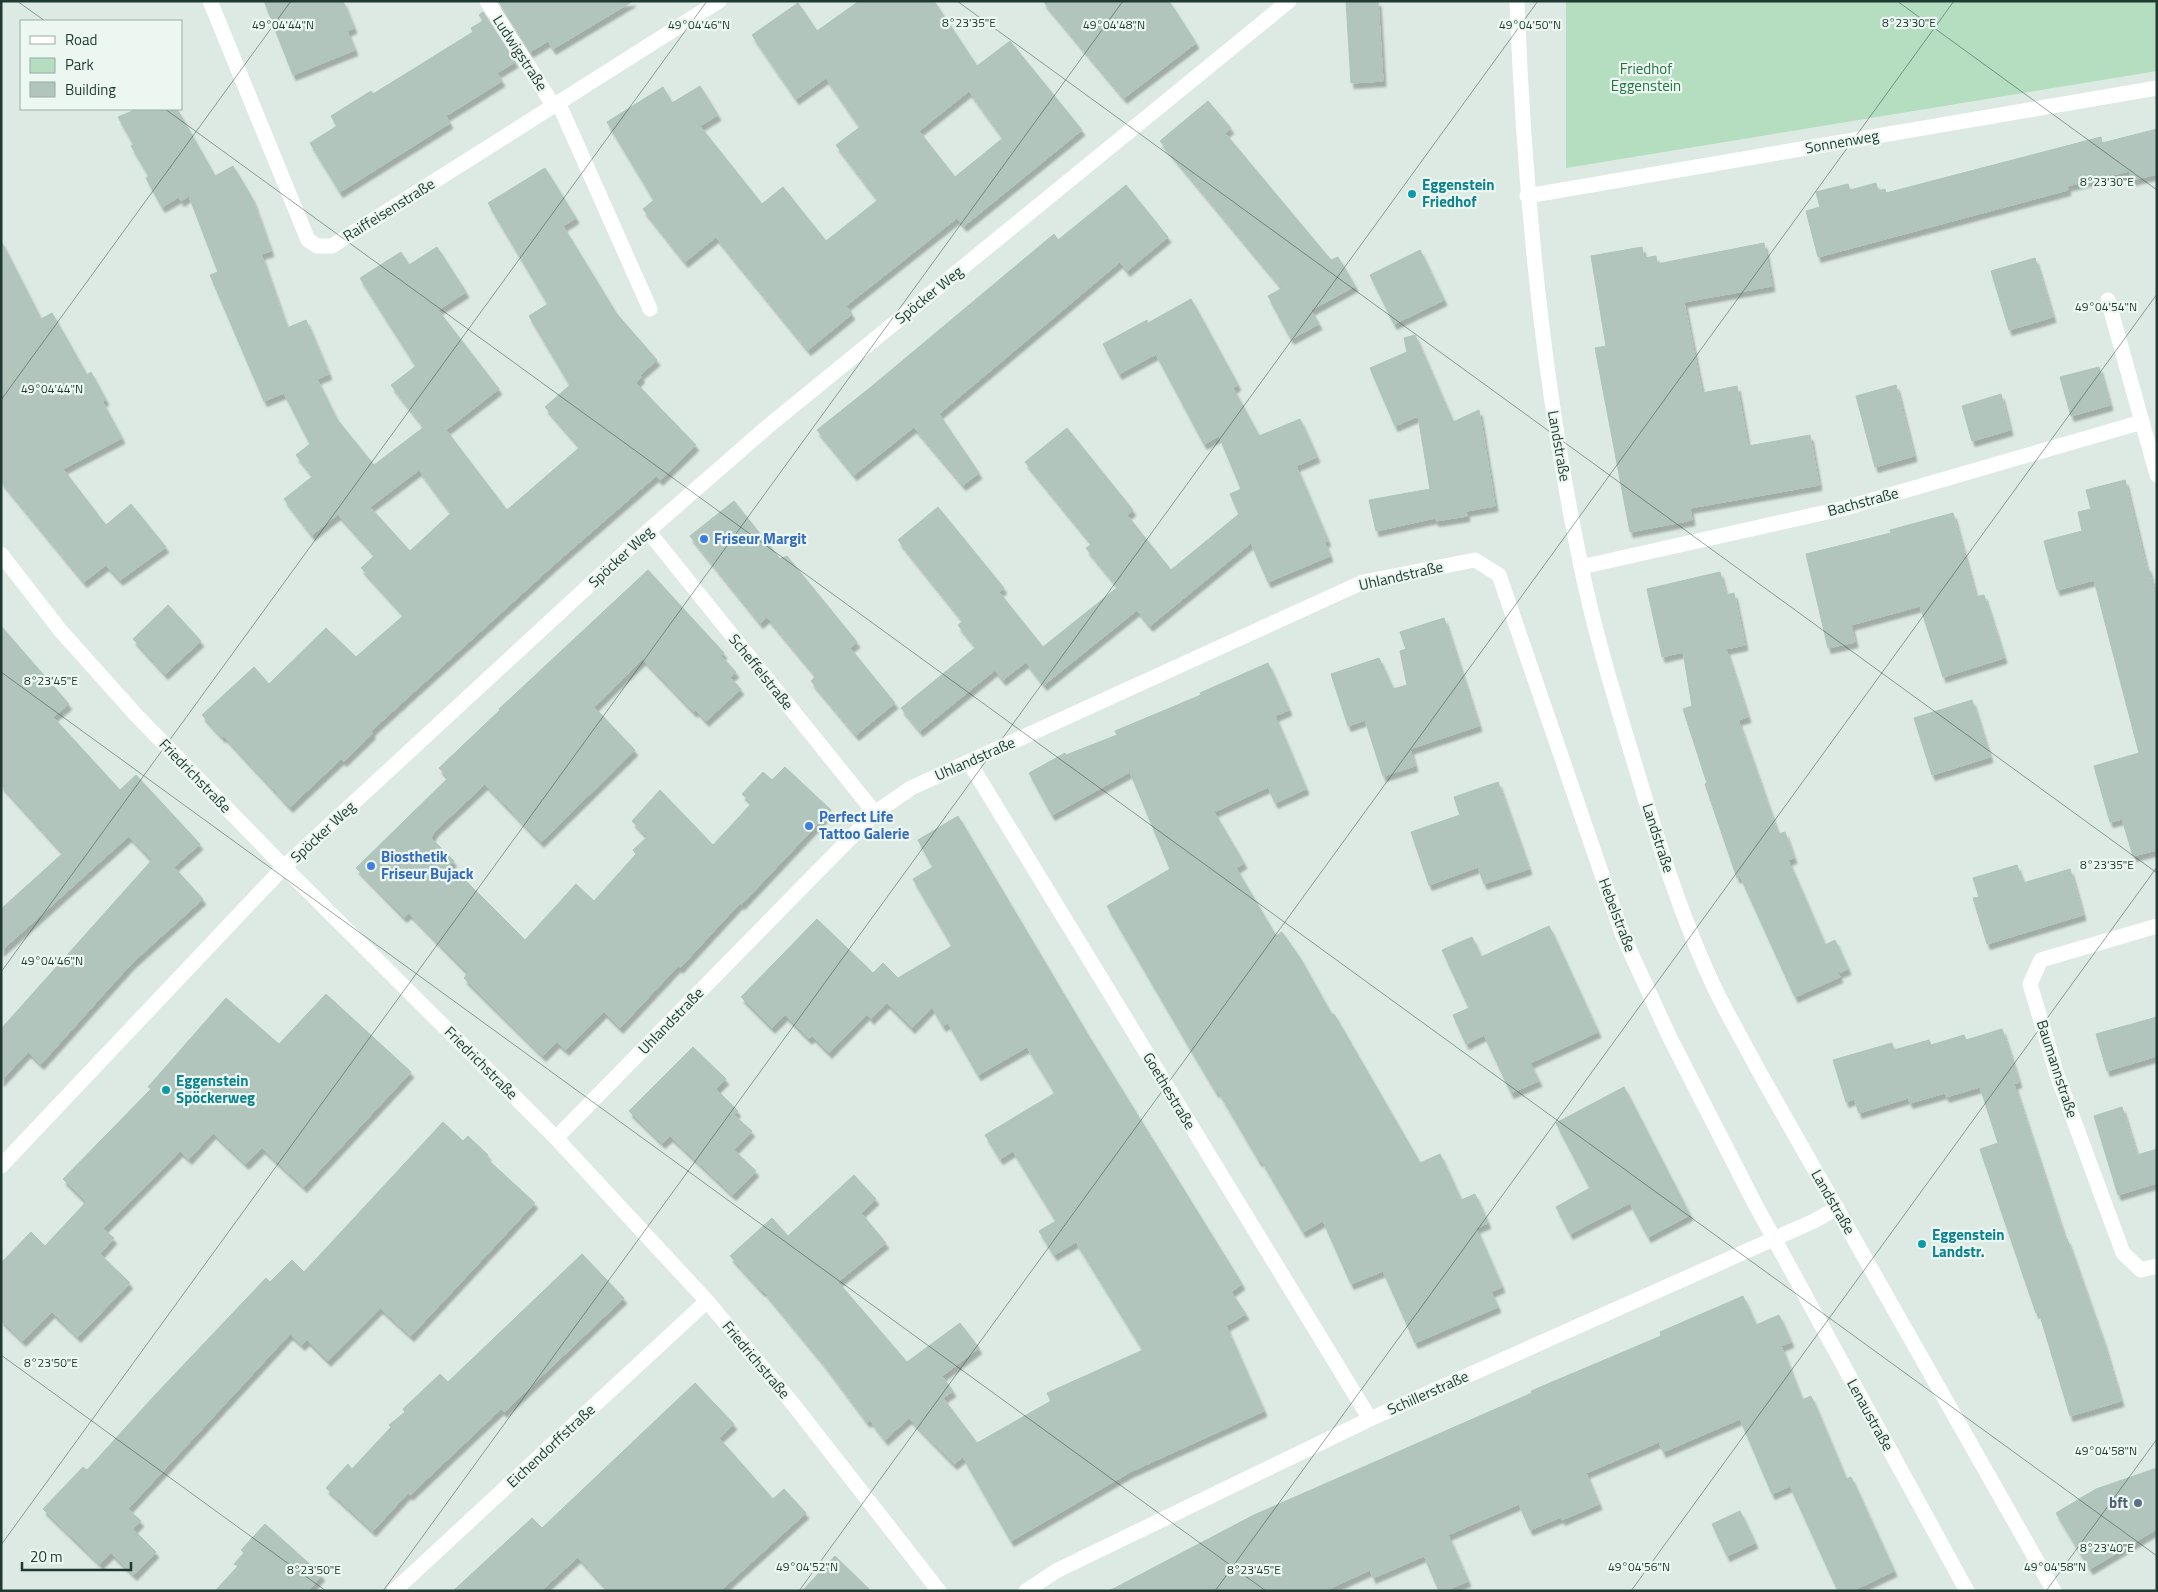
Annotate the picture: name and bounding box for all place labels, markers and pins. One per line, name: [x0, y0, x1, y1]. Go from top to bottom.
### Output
place label: Eggenstein Friedhof: [1422, 173, 1494, 213]
marker: Eggenstein Friedhof: [1406, 188, 1418, 200]
place label: Friseur Margit: [714, 527, 807, 550]
marker: Friseur Margit: [698, 533, 710, 545]
place label: Perfect Life Tattoo Galerie: [819, 805, 910, 845]
marker: Perfect Life Tattoo Galerie: [803, 820, 815, 832]
place label: Biosthetik Friseur Bujack: [381, 845, 474, 885]
marker: Biosthetik Friseur Bujack: [365, 860, 377, 872]
place label: Eggenstein Spöckerweg: [176, 1069, 255, 1109]
marker: Eggenstein Spöckerweg: [160, 1084, 172, 1096]
place label: Eggenstein Landstr.: [1932, 1223, 2004, 1263]
marker: Eggenstein Landstr.: [1916, 1238, 1928, 1250]
place label: bft: [2109, 1491, 2129, 1514]
marker: bft: [2132, 1497, 2144, 1509]

